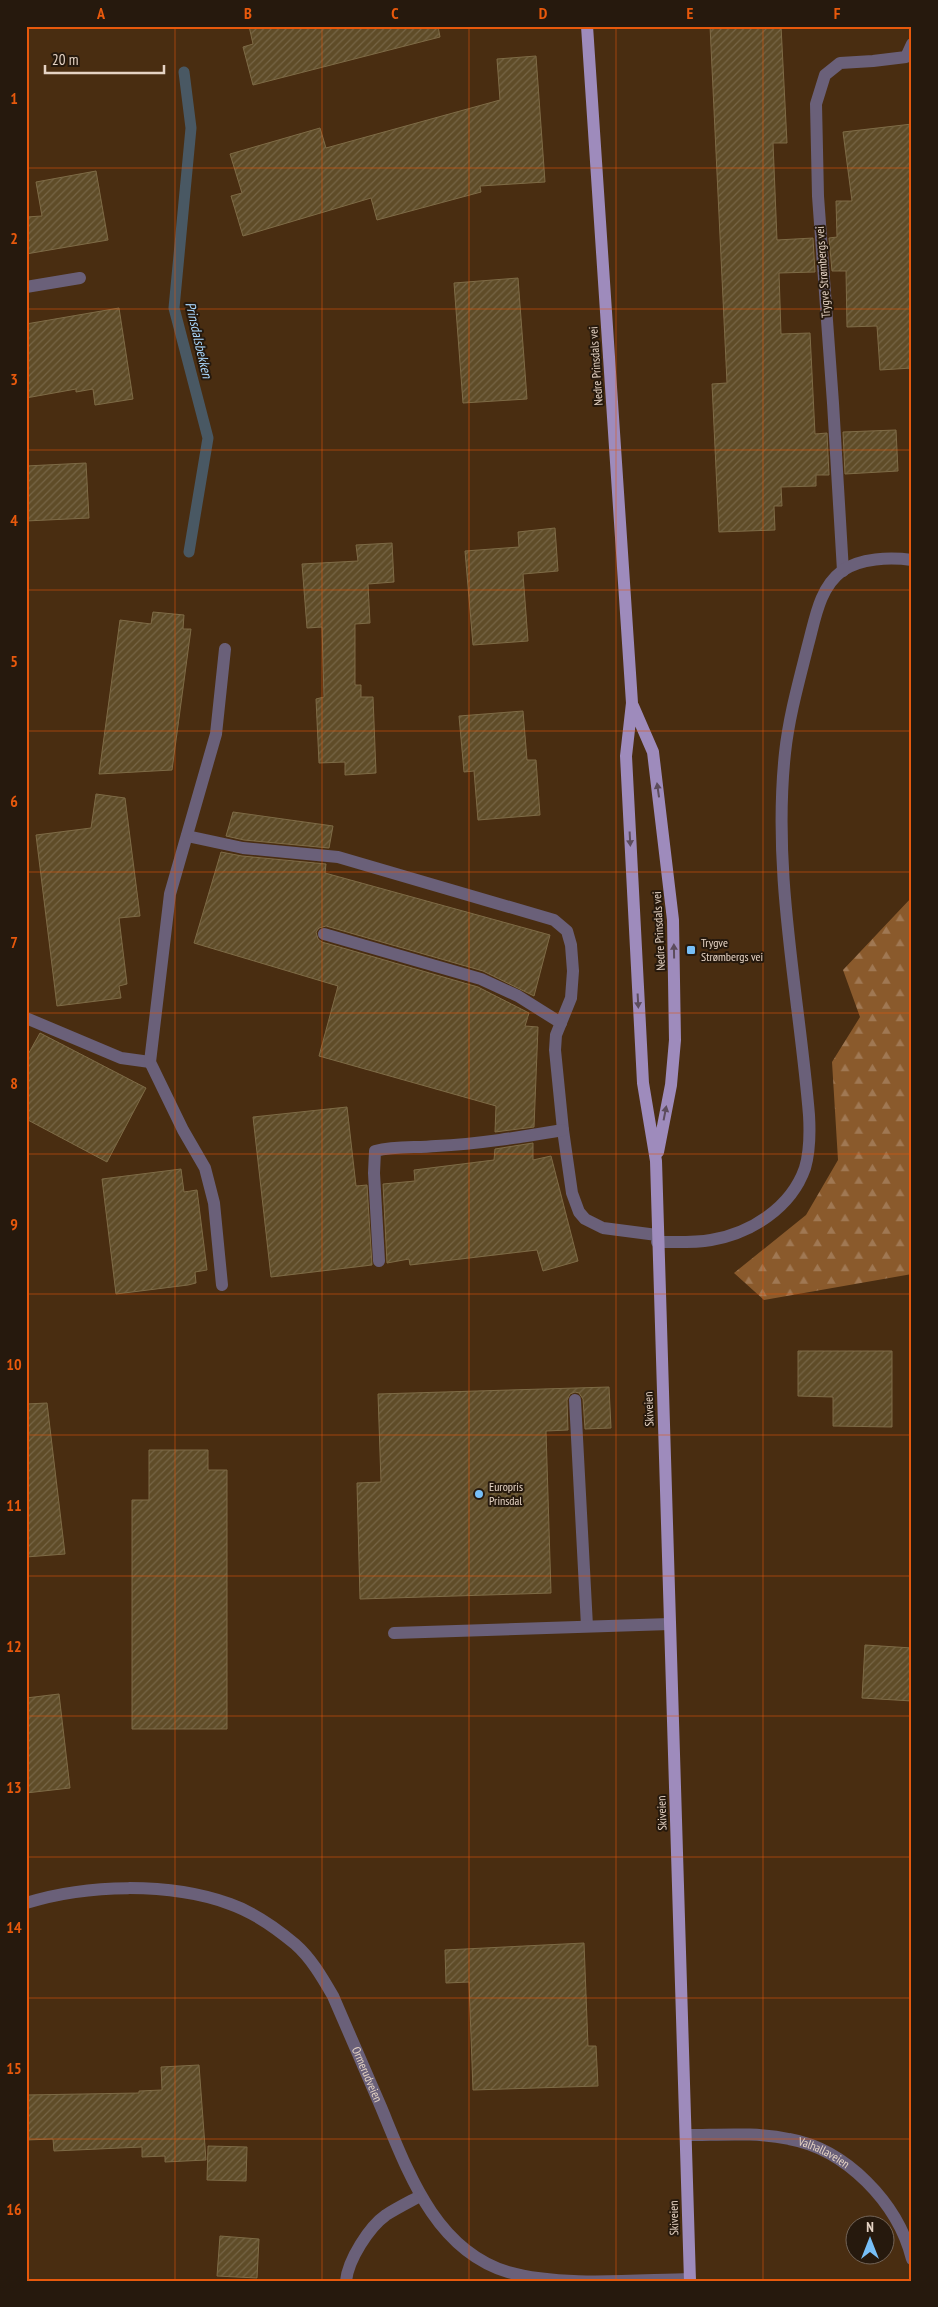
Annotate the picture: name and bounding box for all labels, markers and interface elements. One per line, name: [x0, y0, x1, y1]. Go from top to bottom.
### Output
text: A: [96, 3, 106, 23]
text: B: [244, 3, 252, 23]
text: C: [391, 3, 399, 23]
text: D: [539, 3, 548, 23]
text: E: [687, 3, 694, 23]
text: F: [834, 3, 841, 23]
scale bar: [45, 42, 164, 74]
text: 20 m: [52, 50, 78, 69]
text: 1: [10, 88, 18, 108]
street label: Trygve Strømbergs vei: [812, 226, 833, 318]
text: 2: [10, 228, 18, 248]
water label: Prinsdalsbekken: [181, 300, 217, 381]
street label: Nedre Prinsdals vei: [585, 326, 606, 406]
text: 3: [10, 369, 18, 389]
text: 4: [10, 510, 18, 530]
text: 5: [10, 651, 18, 671]
one-way arrow: [654, 781, 662, 797]
text: 6: [10, 791, 18, 811]
one-way arrow: [627, 831, 635, 847]
street label: Nedre Prinsdals vei: [649, 891, 668, 971]
text: 7: [10, 932, 18, 952]
place label: Trygve Strømbergs vei: [701, 935, 763, 964]
one-way arrow: [670, 943, 678, 959]
marker: Trygve Strømbergs vei: [685, 944, 697, 956]
one-way arrow: [635, 994, 643, 1010]
text: 8: [10, 1073, 18, 1093]
one-way arrow: [662, 1105, 670, 1121]
text: 9: [10, 1214, 18, 1234]
text: 10: [6, 1354, 22, 1374]
street label: Skiveien: [640, 1391, 657, 1427]
place label: Europris Prinsdal: [489, 1479, 523, 1508]
marker: Europris Prinsdal: [473, 1488, 485, 1500]
text: 11: [6, 1495, 22, 1515]
text: 12: [6, 1636, 22, 1656]
text: 13: [6, 1777, 22, 1797]
street label: Skiveien: [653, 1795, 670, 1831]
text: 14: [6, 1917, 22, 1937]
street label: Ormerudveien: [349, 2044, 386, 2104]
text: 15: [6, 2058, 22, 2078]
street label: Valhallaveien: [796, 2133, 853, 2171]
text: 16: [6, 2199, 22, 2219]
street label: Skiveien: [666, 2200, 681, 2236]
north arrow: [846, 2214, 896, 2264]
text: N: [866, 2218, 874, 2236]

